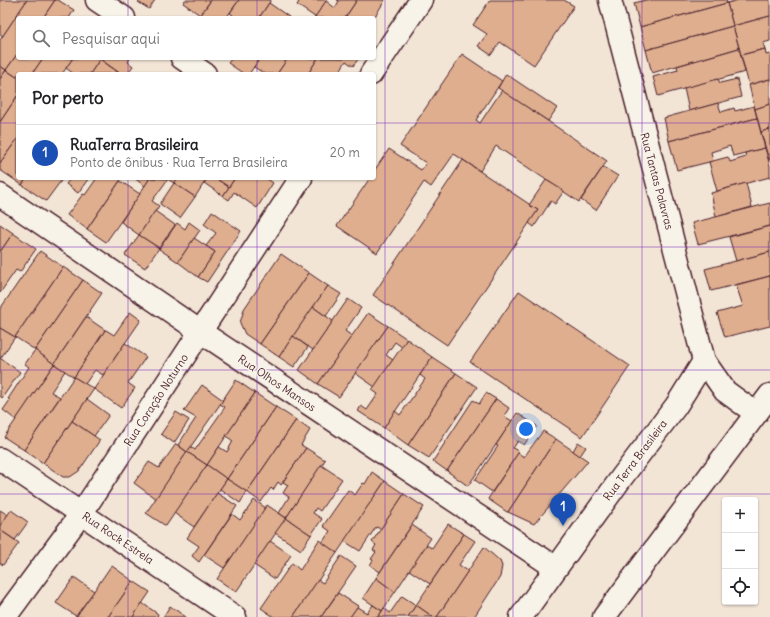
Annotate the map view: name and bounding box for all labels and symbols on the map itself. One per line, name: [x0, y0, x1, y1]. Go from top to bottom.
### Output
street label: Rua Tantas Palavras: [637, 131, 677, 231]
street label: Rua Coração Noturno: [121, 351, 191, 449]
street label: Rua Olhos Mansos: [235, 352, 319, 414]
street label: Rua Terra Brasileira: [600, 417, 670, 503]
your location: [516, 419, 536, 439]
pin: 1: [550, 493, 576, 526]
street label: Rua Rock Estrela: [80, 509, 156, 567]

